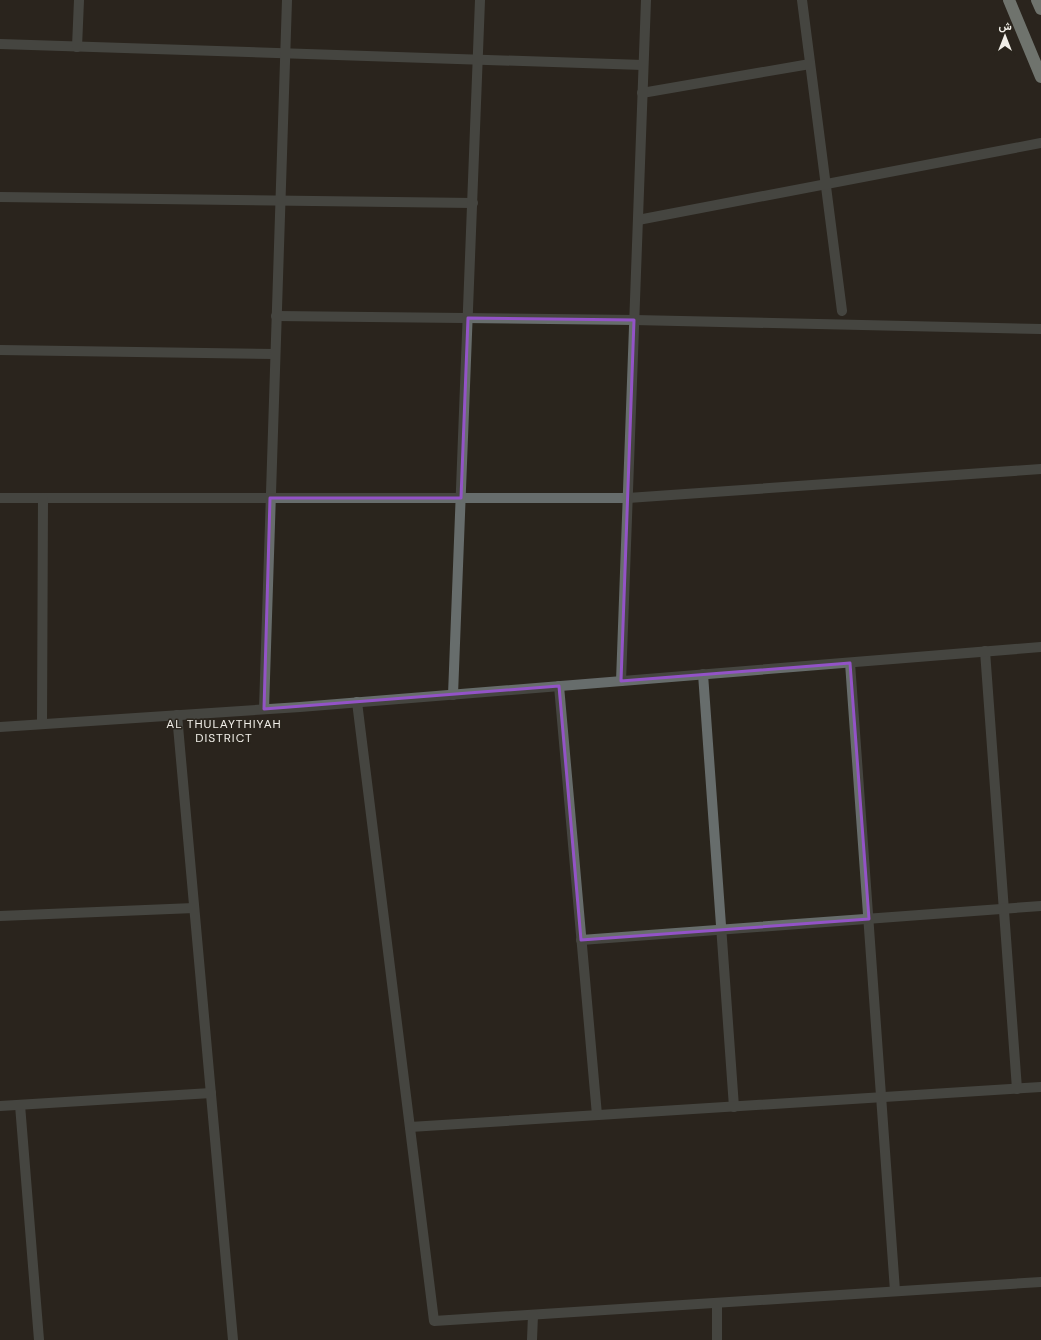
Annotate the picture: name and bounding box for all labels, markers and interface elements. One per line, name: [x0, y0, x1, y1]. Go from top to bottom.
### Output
north arrow: [985, 16, 1025, 56]
text: ش: [998, 19, 1012, 33]
district label: AL THULAYTHIYAH DISTRICT: [166, 716, 282, 746]

